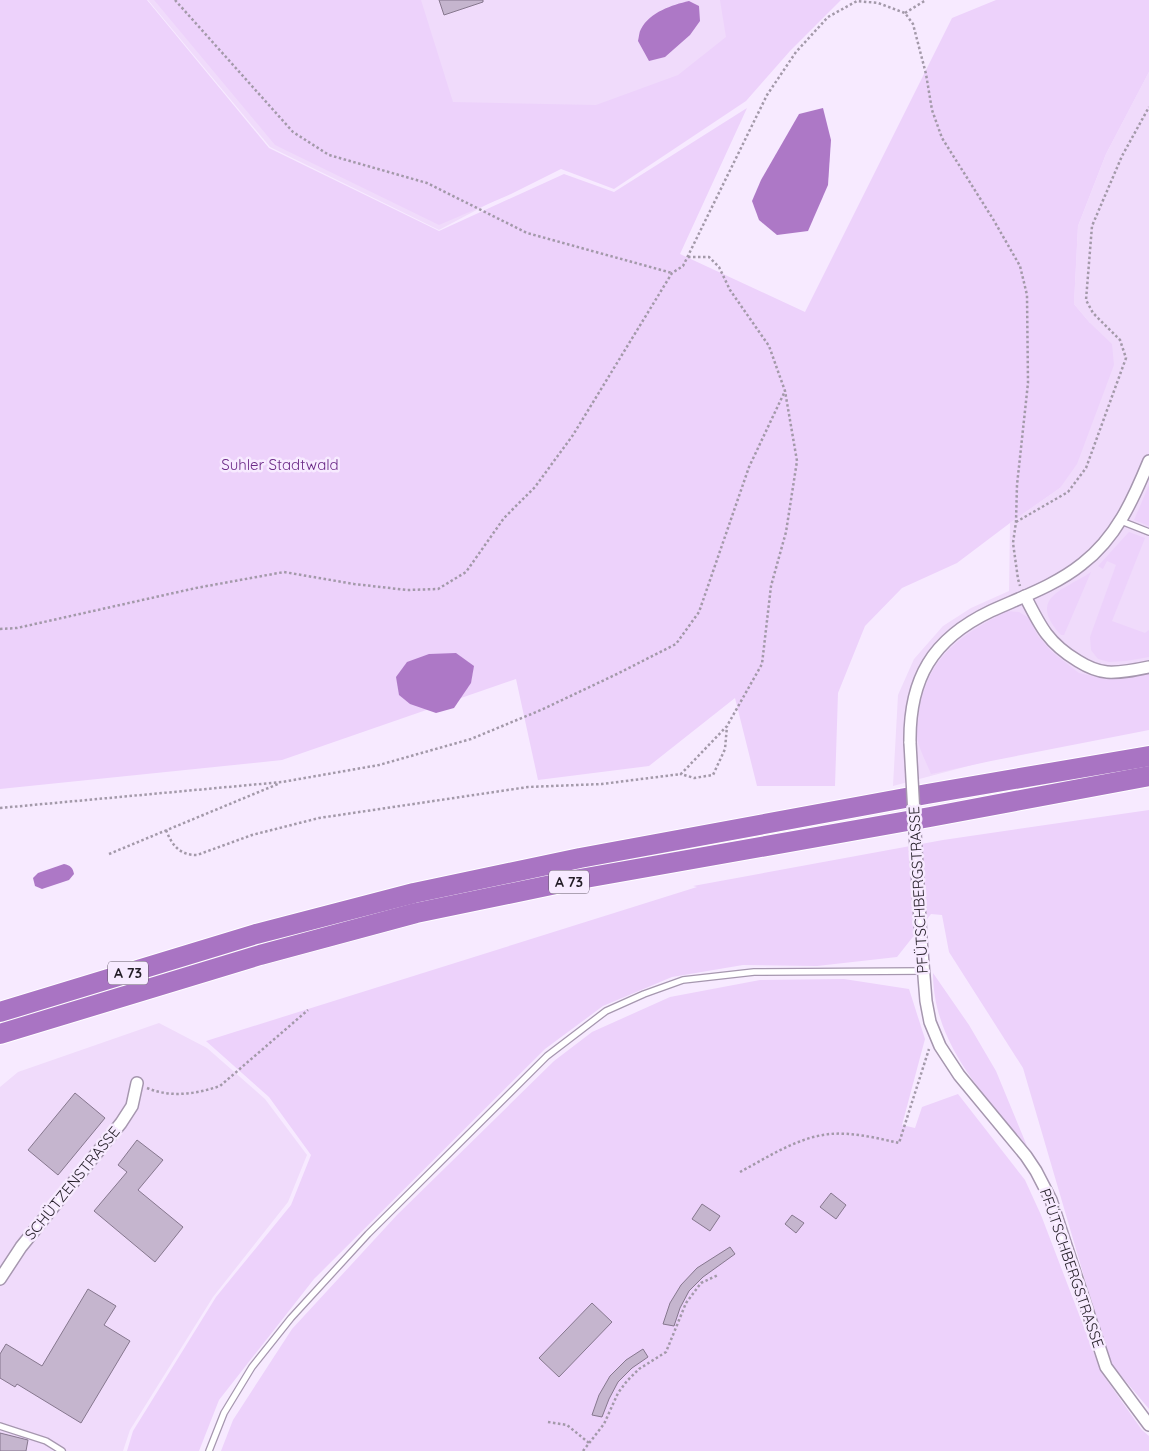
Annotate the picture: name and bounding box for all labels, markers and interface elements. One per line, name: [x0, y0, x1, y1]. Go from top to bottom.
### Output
park label: Suhler Stadtwald: [221, 455, 339, 474]
street label: PFÜTSCHBERGSTRASSE: [904, 806, 932, 974]
road number: A 73: [549, 870, 589, 894]
road number: A 73: [108, 961, 148, 984]
street label: SCHÜTZENSTRASSE: [20, 1122, 124, 1244]
street label: PFÜTSCHBERGSTRASSE: [1036, 1186, 1108, 1350]

